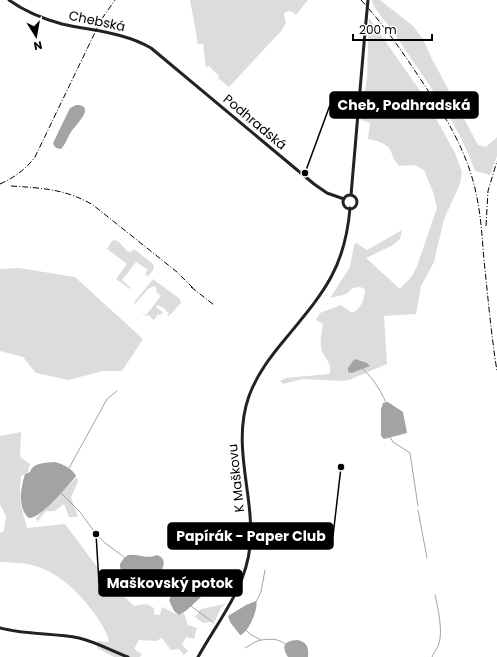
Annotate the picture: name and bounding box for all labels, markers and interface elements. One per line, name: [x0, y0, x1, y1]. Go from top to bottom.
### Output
street label: Chebská: [67, 6, 127, 36]
north arrow: [16, 16, 56, 56]
scale bar: [353, 16, 432, 42]
text: 200 m: [359, 21, 397, 38]
text: N: [32, 37, 43, 54]
street label: Podhradská: [219, 90, 291, 154]
callout: Cheb, Podhradská: [330, 92, 478, 118]
text: Cheb, Podhradská: [338, 95, 470, 115]
street label: K Maškovu: [223, 443, 249, 513]
callout: Papírák - Paper Club: [168, 523, 333, 549]
text: Papírák - Paper Club: [176, 526, 326, 546]
callout: Maškovský potok: [99, 570, 242, 596]
text: Maškovský potok: [107, 573, 234, 593]

